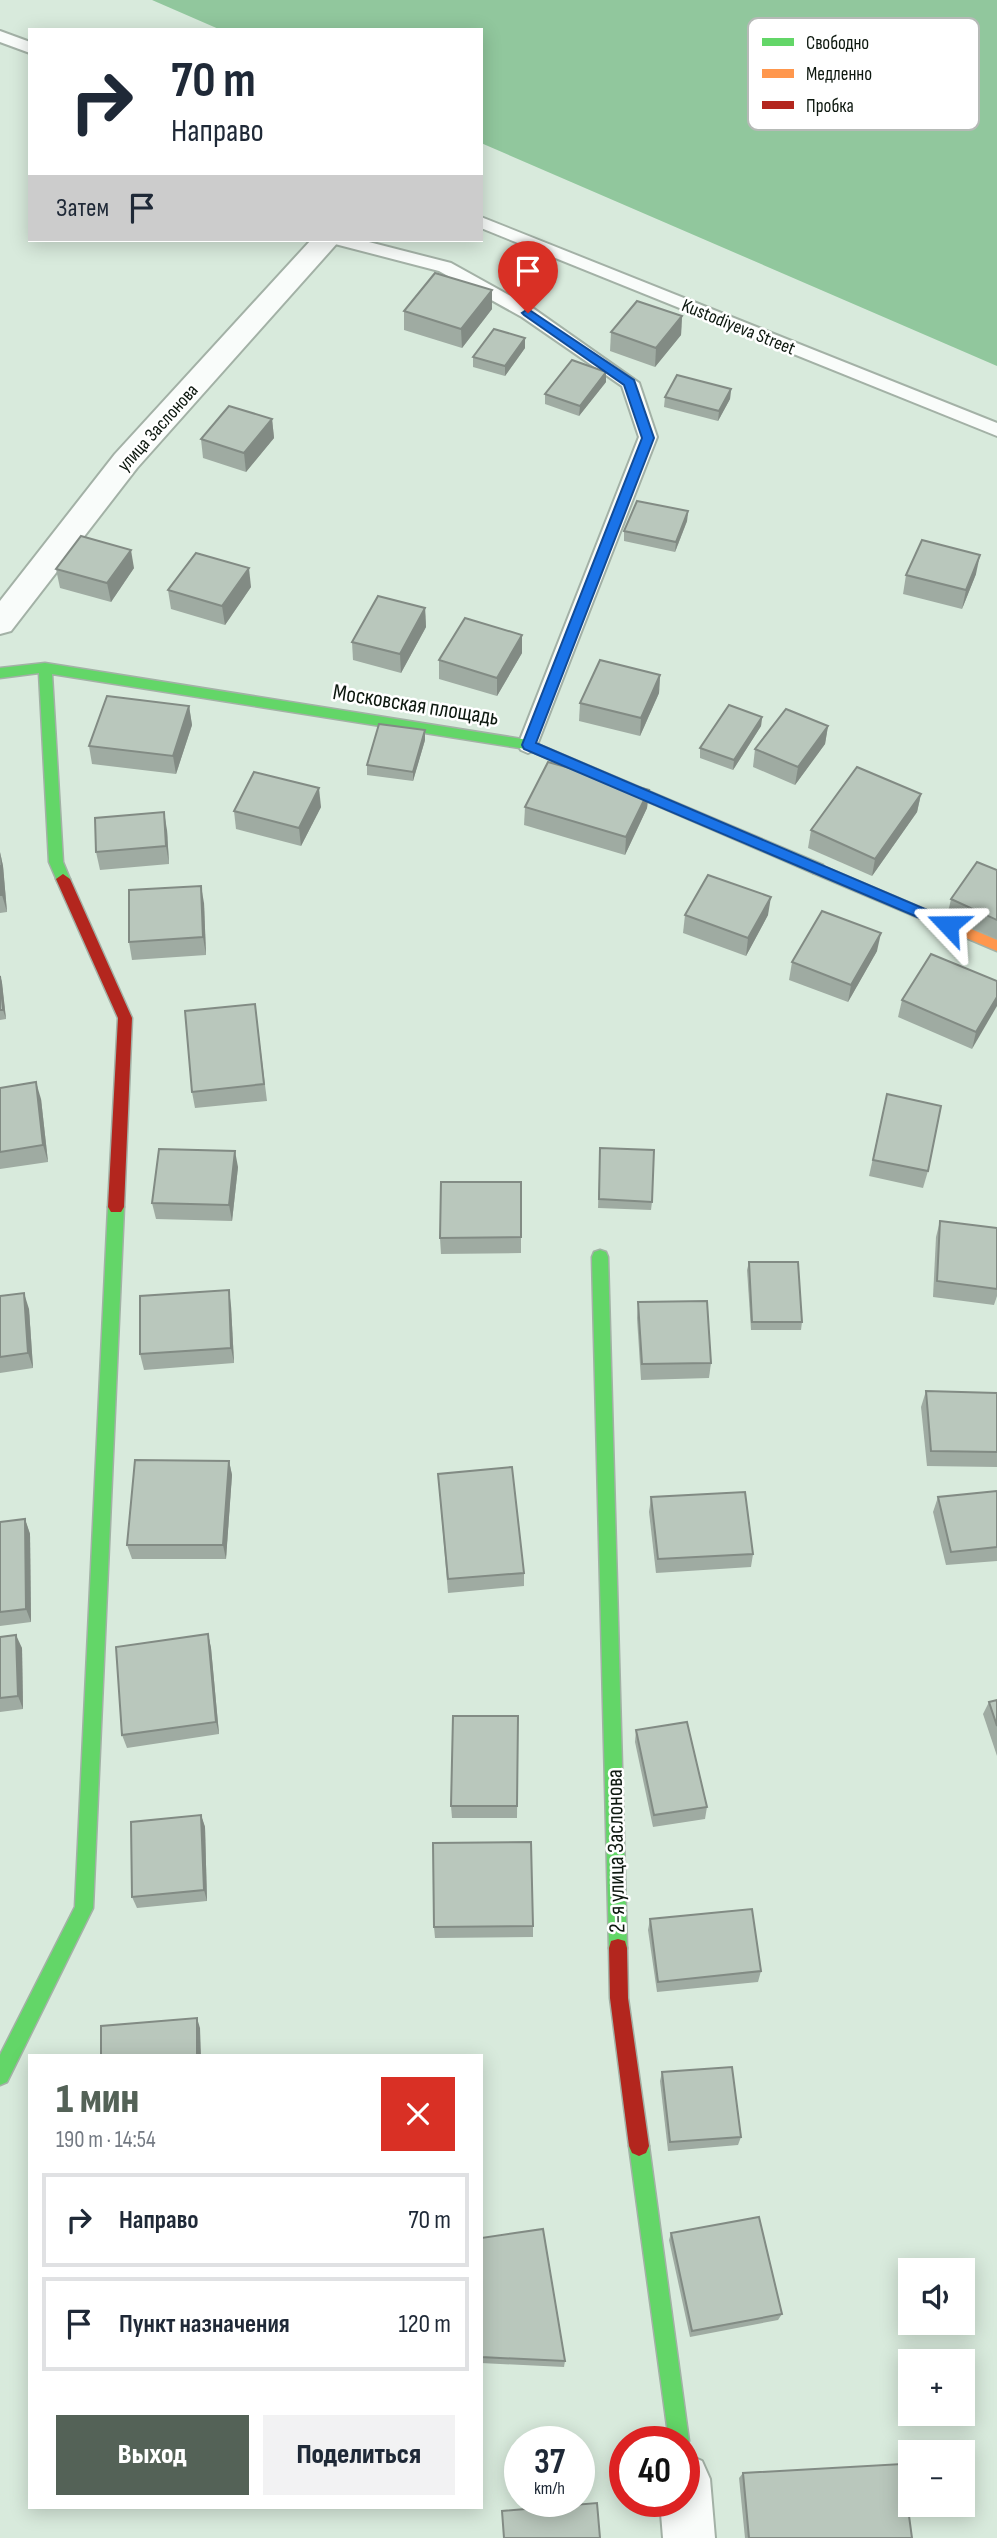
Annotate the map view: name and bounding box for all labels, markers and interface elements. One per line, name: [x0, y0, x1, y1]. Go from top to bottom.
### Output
legend: [748, 18, 979, 130]
text: Свободно: [806, 32, 869, 55]
text: 70 m: [171, 52, 256, 111]
icon: right: [56, 56, 147, 147]
text: Медленно: [806, 63, 872, 86]
text: Пробка: [806, 95, 854, 118]
text: Направо: [171, 112, 264, 151]
icon: arrive: [123, 189, 161, 227]
text: Затем: [56, 193, 109, 224]
pin: [498, 241, 558, 313]
icon: arrive: [509, 252, 547, 290]
street label: Kustodiyeva Street: [678, 294, 799, 361]
street label: улица Заслонова: [113, 379, 203, 477]
street label: Московская площадь: [331, 678, 501, 732]
position arrow: [911, 888, 985, 962]
street label: 2-я улица Заслонова: [601, 1769, 631, 1933]
text: 1 мин: [56, 2074, 139, 2125]
button: close: [381, 2077, 455, 2151]
text: 190 m · 14:54: [56, 2126, 156, 2154]
icon: right: [60, 2201, 98, 2239]
text: Направо: [119, 2205, 198, 2236]
text: 70 m: [408, 2205, 451, 2236]
map controls: [898, 2258, 975, 2517]
button: sound: [898, 2258, 975, 2335]
icon: arrive: [60, 2305, 98, 2343]
text: Пункт назначения: [119, 2309, 290, 2340]
text: 120 m: [398, 2309, 451, 2340]
button: +: [898, 2349, 975, 2426]
button: Выход: [56, 2415, 249, 2495]
button: Поделиться: [263, 2415, 455, 2495]
speed limit sign: 40: [609, 2426, 700, 2517]
button: −: [898, 2440, 975, 2517]
text: 37: [534, 2441, 565, 2484]
text: km/h: [534, 2478, 565, 2499]

